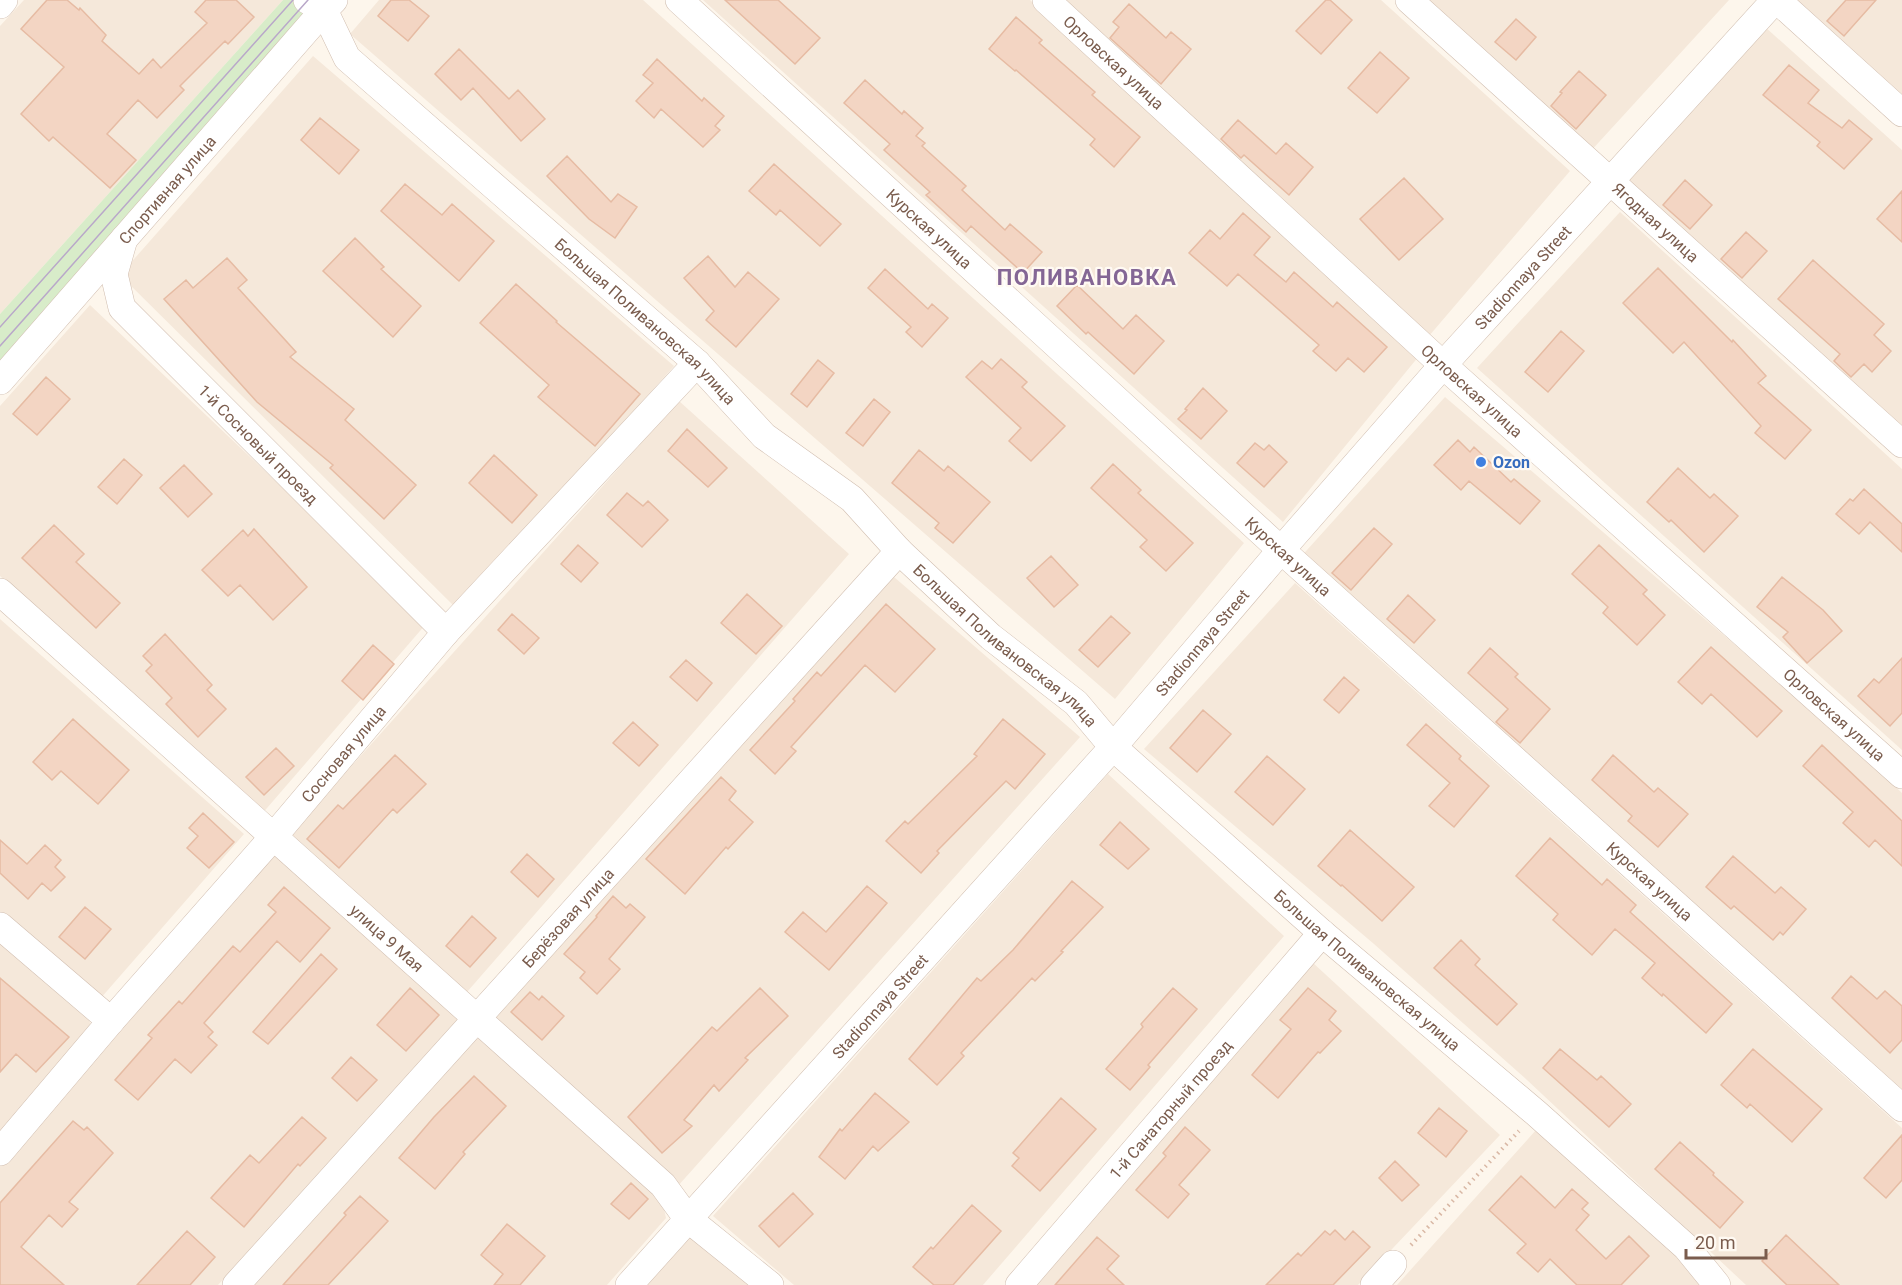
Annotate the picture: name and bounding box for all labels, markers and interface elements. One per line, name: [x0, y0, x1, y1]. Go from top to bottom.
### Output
street label: Орловская улица: [1060, 11, 1168, 113]
street label: Спортивная улица: [115, 132, 220, 248]
street label: Ягодная улица: [1609, 178, 1703, 266]
street label: Курская улица: [883, 185, 976, 272]
street label: Stadionnaya Street: [1471, 221, 1575, 333]
street label: Большая Поливановская улица: [551, 234, 740, 408]
district label: ПОЛИВАНОВКА: [997, 265, 1177, 290]
street label: Орловская улица: [1417, 340, 1527, 441]
street label: 1-й Сосновый проезд: [194, 380, 322, 508]
place label: Ozon: [1493, 453, 1530, 472]
marker: Ozon: [1474, 455, 1488, 469]
street label: Курская улица: [1241, 513, 1335, 600]
street label: Большая Поливановская улица: [910, 560, 1101, 730]
street label: Stadionnaya Street: [1151, 585, 1253, 700]
street label: Орловская улица: [1780, 664, 1889, 765]
street label: Сосновая улица: [297, 701, 390, 806]
street label: Курская улица: [1603, 838, 1696, 925]
street label: Берёзовая улица: [518, 864, 618, 971]
street label: Большая Поливановская улица: [1271, 886, 1464, 1055]
street label: улица 9 Мая: [346, 900, 428, 976]
street label: Stadionnaya Street: [828, 950, 932, 1062]
street label: 1-й Санаторный проезд: [1105, 1035, 1236, 1183]
scale bar: [1686, 1222, 1766, 1260]
text: 20 m: [1695, 1232, 1735, 1253]

